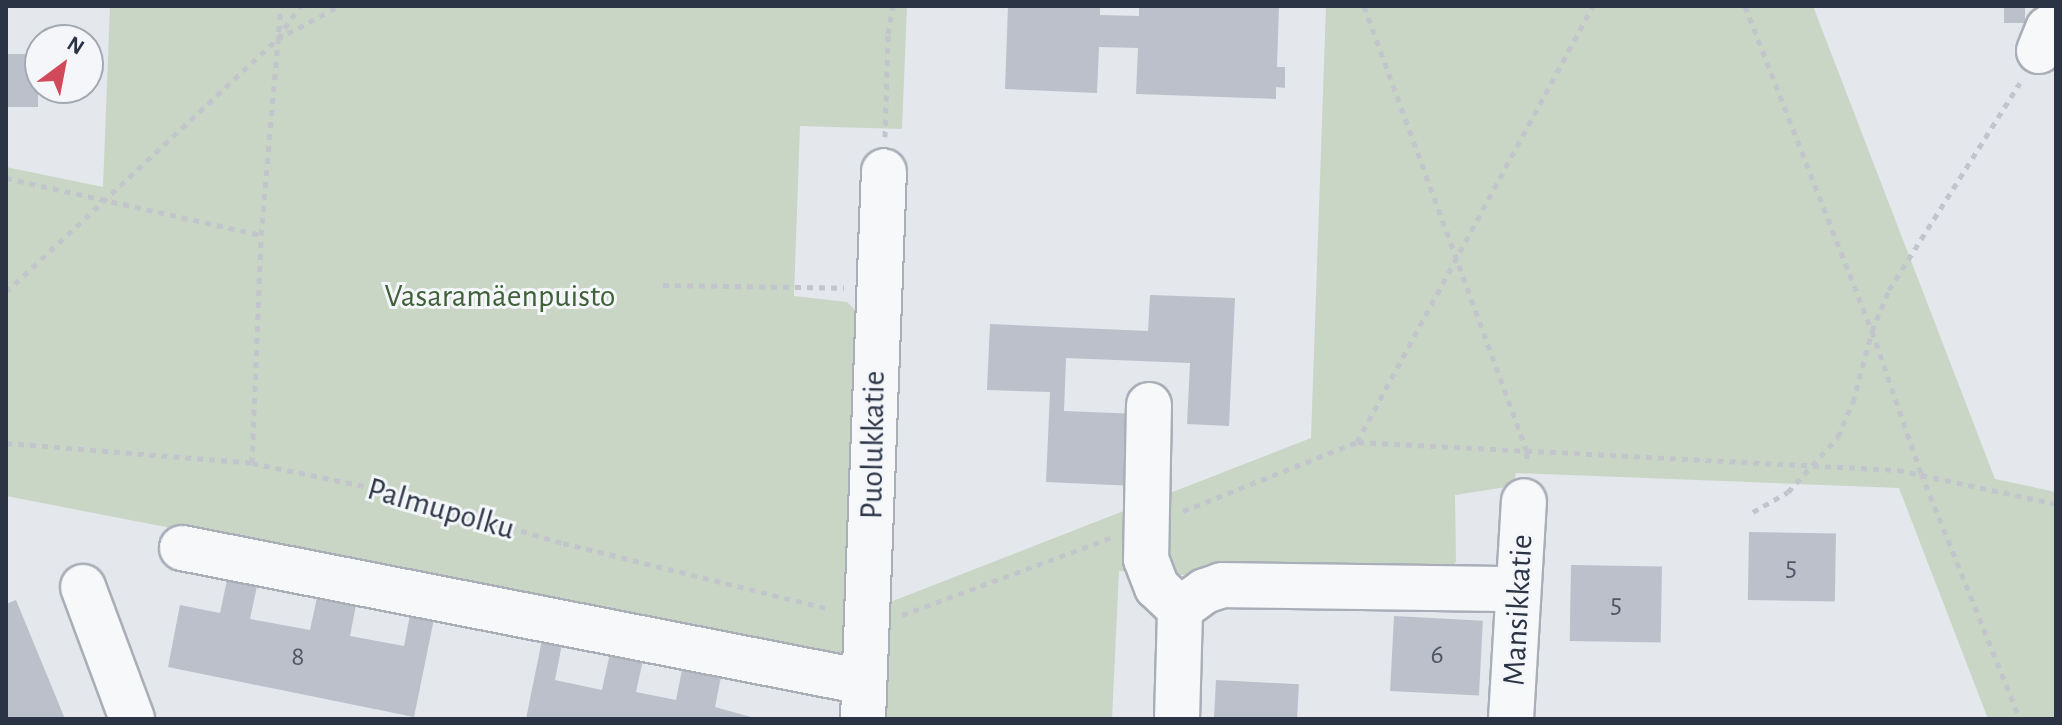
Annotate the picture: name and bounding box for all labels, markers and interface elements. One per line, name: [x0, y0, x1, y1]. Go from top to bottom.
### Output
north arrow: [24, 24, 104, 104]
text: N: [63, 32, 88, 59]
park label: Vasaramäenpuisto: [384, 277, 616, 315]
street label: Puolukkatie: [853, 370, 893, 520]
street label: Palmupolku: [363, 470, 519, 548]
street label: Mansikkatie: [1495, 533, 1541, 687]
house number: 5: [1785, 550, 1797, 584]
house number: 5: [1610, 587, 1622, 621]
house number: 6: [1430, 638, 1444, 672]
house number: 8: [291, 640, 305, 674]

